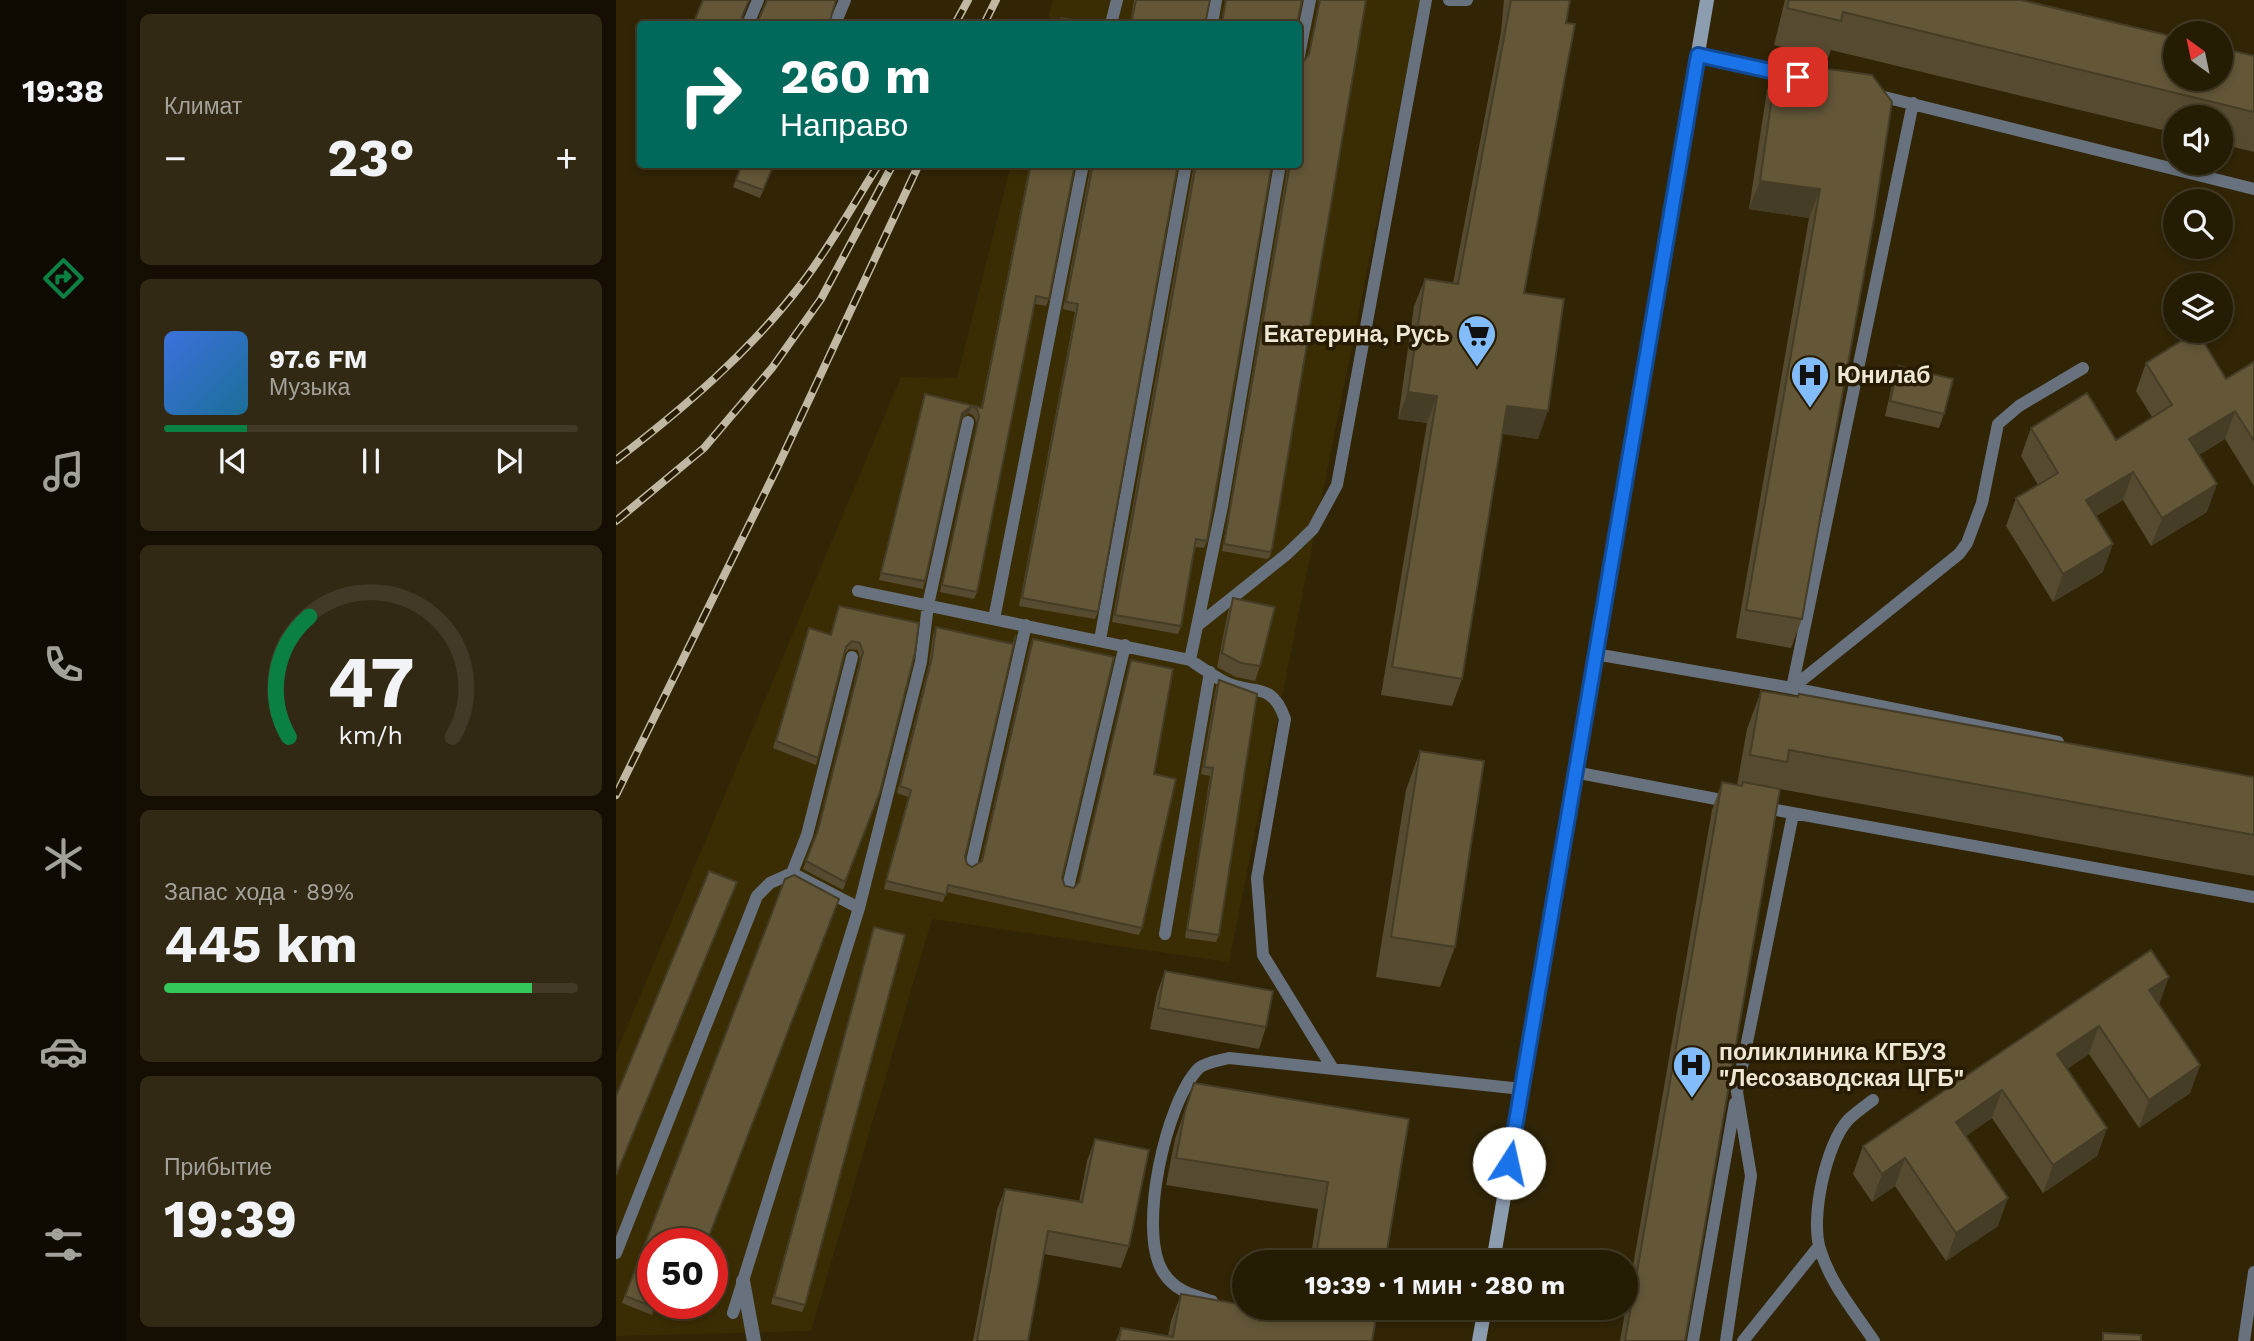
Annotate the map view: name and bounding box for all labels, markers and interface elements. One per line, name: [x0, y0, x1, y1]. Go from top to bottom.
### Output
north arrow: [2163, 21, 2233, 91]
map controls: [2163, 21, 2233, 343]
text: 260 m: [780, 47, 931, 105]
pin: [1768, 47, 1828, 107]
icon: right: [665, 49, 756, 140]
icon: arrive: [1779, 58, 1817, 96]
text: 19:38: [22, 72, 104, 110]
text: Климат: [164, 93, 242, 120]
button: sound: [2163, 105, 2233, 175]
text: Направо: [780, 106, 908, 144]
text: 23°: [327, 128, 415, 189]
text: −: [164, 136, 187, 180]
text: +: [555, 136, 578, 180]
button: search: [2163, 189, 2233, 259]
icon: directions: [39, 254, 88, 303]
button: layers: [2163, 273, 2233, 343]
supermarket icon: Екатерина, Русь: [1456, 313, 1498, 368]
place label: Екатерина, Русь: [1264, 321, 1450, 348]
text: 97.6 FM: [269, 344, 367, 374]
hospital icon: Юнилаб: [1789, 354, 1831, 409]
place label: Юнилаб: [1837, 362, 1930, 389]
text: Музыка: [269, 374, 350, 401]
icon: previous: [214, 442, 252, 480]
icon: pause: [352, 442, 390, 480]
icon: next: [490, 442, 528, 480]
icon: music: [39, 447, 88, 496]
text: 47: [327, 639, 415, 725]
icon: phone: [39, 640, 88, 689]
text: km/h: [339, 720, 403, 749]
icon: climate: [39, 834, 88, 883]
text: Запас хода · 89%: [164, 879, 354, 906]
text: 445 km: [164, 914, 358, 975]
icon: car: [39, 1027, 88, 1076]
place label: поликлиника КГБУЗ "Лесозаводская ЦГБ": [1719, 1039, 1964, 1092]
hospital icon: поликлиника КГБУЗ "Лесозаводская ЦГБ": [1671, 1044, 1713, 1099]
position arrow: [1472, 1126, 1546, 1200]
text: Прибытие: [164, 1154, 272, 1181]
text: 19:39: [164, 1189, 297, 1250]
icon: filters: [39, 1220, 88, 1269]
speed limit sign: 50: [637, 1228, 728, 1319]
text: 19:39 · 1 мин · 280 m: [1305, 1270, 1565, 1300]

